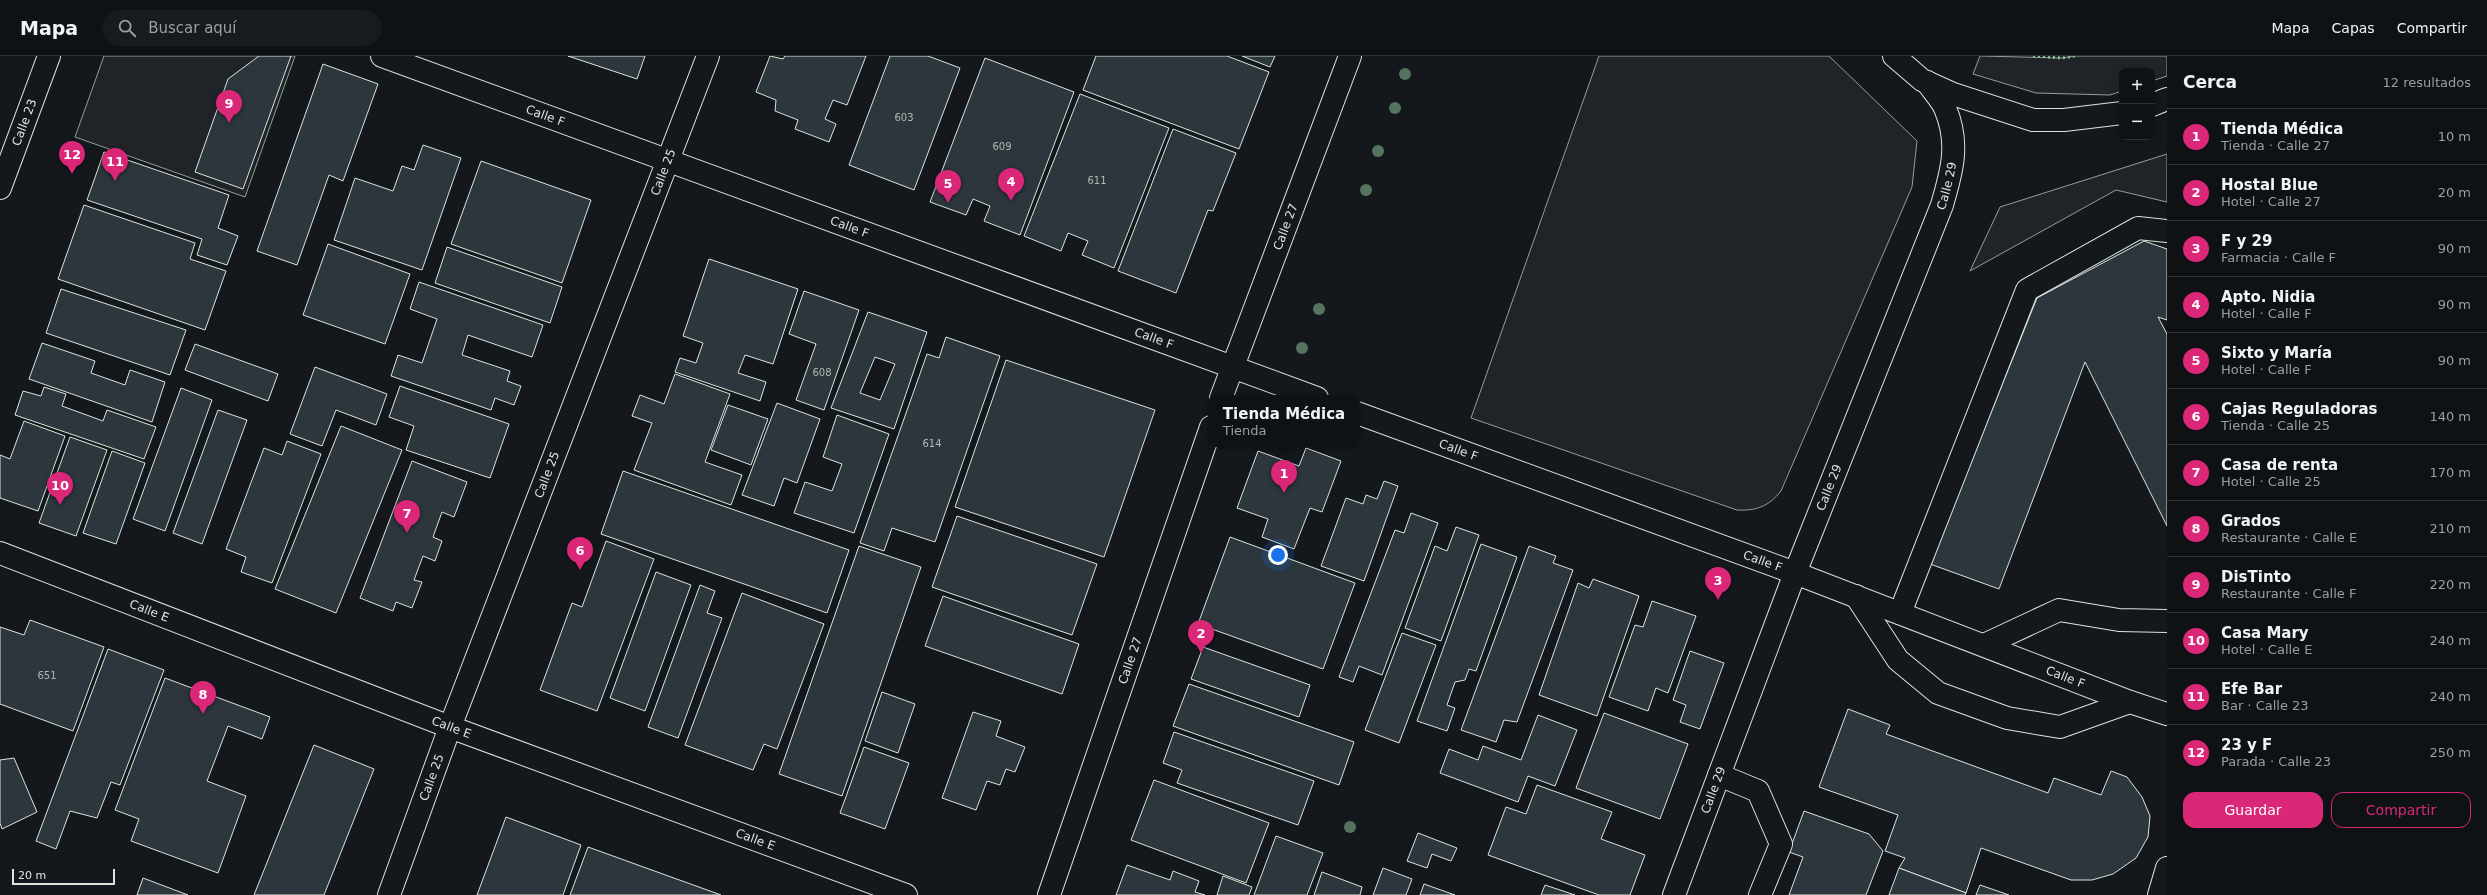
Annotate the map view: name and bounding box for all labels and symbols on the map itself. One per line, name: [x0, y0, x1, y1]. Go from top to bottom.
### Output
pin: 9: [216, 90, 242, 123]
street label: Calle 23: [9, 97, 39, 148]
street label: Calle F: [524, 102, 567, 129]
house number: 603: [894, 112, 914, 123]
pin: 12: [59, 141, 85, 174]
house number: 609: [992, 141, 1012, 152]
street label: Calle 25: [648, 147, 679, 198]
pin: 11: [102, 148, 128, 181]
street label: Calle 29: [1934, 161, 1959, 212]
pin: 4: [998, 168, 1024, 201]
pin: 5: [935, 170, 961, 203]
house number: 611: [1087, 175, 1107, 186]
street label: Calle 27: [1270, 201, 1301, 252]
street label: Calle F: [828, 214, 871, 241]
street label: Calle F: [1133, 325, 1176, 352]
house number: 608: [812, 367, 832, 378]
street label: Calle F: [1437, 437, 1480, 464]
house number: 614: [922, 438, 942, 449]
street label: Calle 25: [532, 449, 562, 500]
pin: 1: [1271, 460, 1297, 493]
street label: Calle 29: [1814, 462, 1845, 513]
pin: 10: [47, 472, 73, 505]
pin: 7: [394, 500, 420, 533]
pin: 6: [567, 537, 593, 570]
your location: [1268, 545, 1288, 565]
street label: Calle F: [1741, 548, 1784, 575]
pin: 3: [1705, 567, 1731, 600]
street label: Calle E: [127, 597, 171, 625]
pin: 2: [1188, 620, 1214, 653]
street label: Calle 27: [1116, 635, 1145, 686]
street label: Calle F: [2044, 663, 2087, 691]
house number: 651: [37, 670, 57, 681]
pin: 8: [190, 681, 216, 714]
street label: Calle E: [430, 714, 473, 741]
street label: Calle 25: [417, 752, 447, 803]
street label: Calle 29: [1698, 765, 1729, 816]
street label: Calle E: [734, 826, 777, 853]
scale bar: [12, 867, 115, 886]

